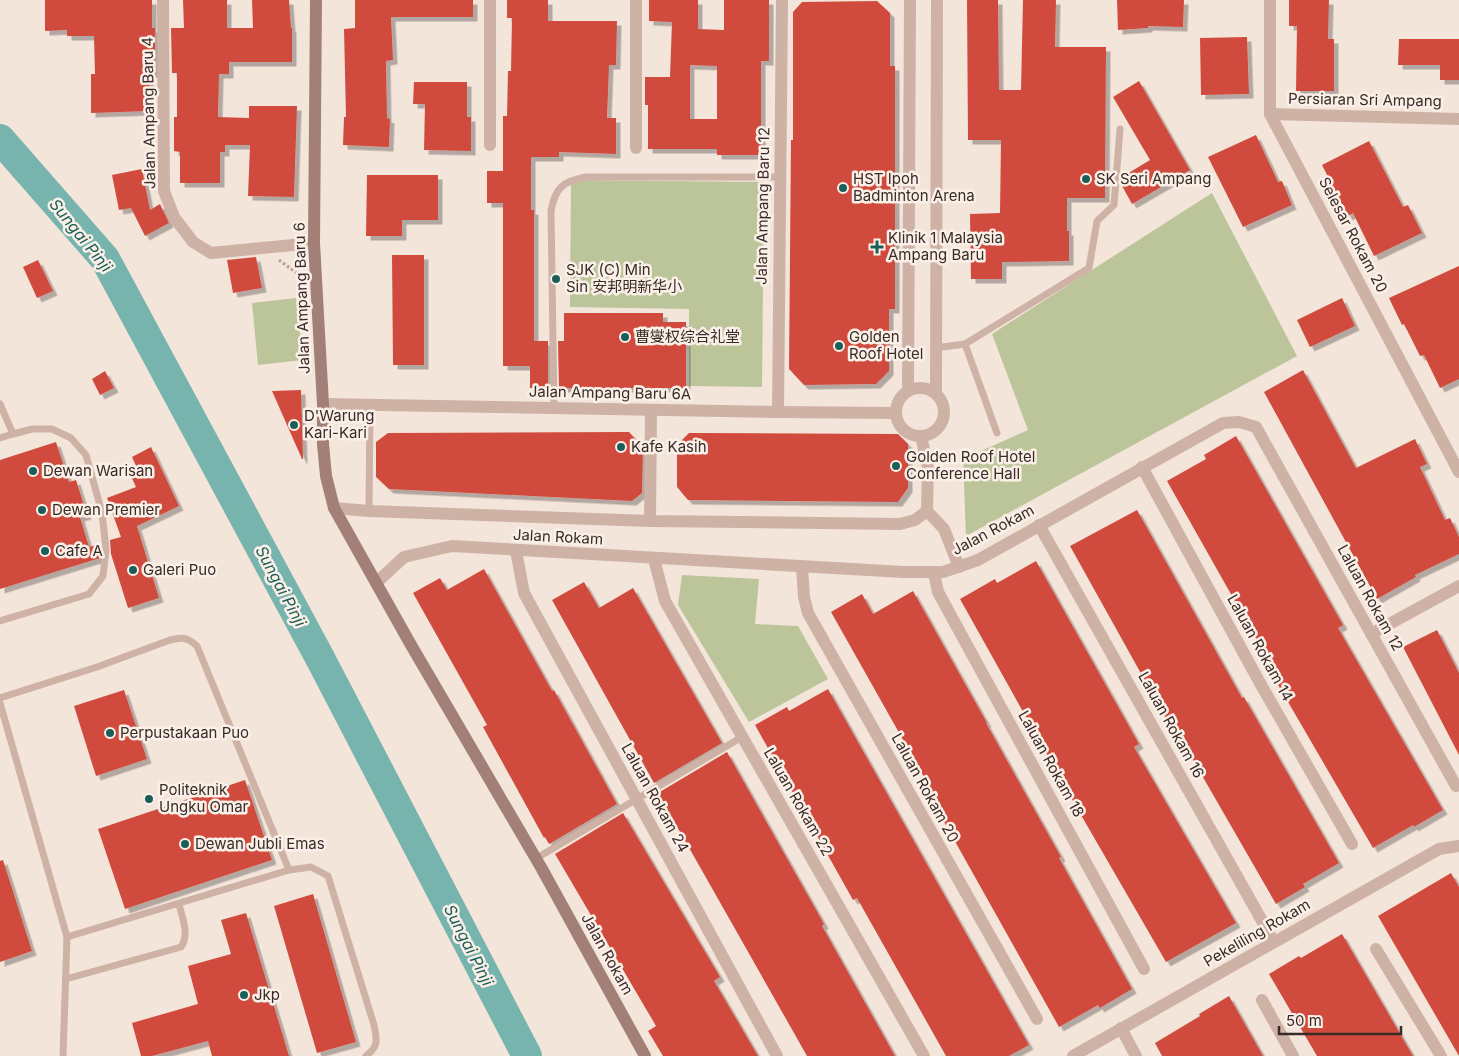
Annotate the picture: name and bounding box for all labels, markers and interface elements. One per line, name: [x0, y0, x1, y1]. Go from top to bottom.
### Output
street label: Jalan Ampang Baru 4: [138, 37, 159, 189]
street label: Persiaran Sri Ampang: [1288, 89, 1442, 110]
street label: Jalan Ampang Baru 12: [752, 127, 773, 285]
place label: HST Ipoh Badminton Arena: [853, 169, 975, 205]
place label: SK Seri Ampang: [1096, 169, 1211, 188]
marker: SK Seri Ampang: [1080, 173, 1092, 185]
street label: Selesar Rokam 20: [1315, 174, 1392, 296]
marker: HST Ipoh Badminton Arena: [837, 182, 849, 194]
water label: Sungai Pinji: [45, 194, 117, 277]
street label: Jalan Ampang Baru 6: [289, 222, 314, 374]
place label: Klinik 1 Malaysia Ampang Baru: [888, 228, 1003, 264]
marker: Klinik 1 Malaysia Ampang Baru: [870, 240, 884, 254]
place label: SJK (C) Min Sin 安邦明新华小: [566, 260, 682, 296]
marker: SJK (C) Min Sin 安邦明新华小: [550, 273, 562, 285]
place label: 曹燮权综合礼堂: [635, 327, 740, 346]
place label: Golden Roof Hotel: [849, 327, 923, 363]
marker: 曹燮权综合礼堂: [619, 331, 631, 343]
marker: Golden Roof Hotel: [833, 340, 845, 352]
street label: Jalan Ampang Baru 6A: [529, 382, 691, 403]
place label: D'Warung Kari-Kari: [304, 406, 374, 442]
marker: D'Warung Kari-Kari: [288, 419, 300, 431]
place label: Kafe Kasih: [631, 437, 707, 456]
marker: Kafe Kasih: [615, 441, 627, 453]
place label: Golden Roof Hotel Conference Hall: [906, 447, 1035, 483]
marker: Golden Roof Hotel Conference Hall: [890, 460, 902, 472]
place label: Dewan Warisan: [43, 461, 153, 480]
marker: Dewan Warisan: [27, 465, 39, 477]
place label: Dewan Premier: [52, 500, 160, 519]
street label: Jalan Rokam: [948, 500, 1037, 559]
marker: Dewan Premier: [36, 504, 48, 516]
street label: Jalan Rokam: [512, 525, 604, 548]
place label: Cafe A: [55, 541, 103, 560]
street label: Laluan Rokam 12: [1333, 541, 1407, 654]
water label: Sungai Pinji: [251, 542, 311, 631]
marker: Cafe A: [39, 545, 51, 557]
place label: Galeri Puo: [143, 560, 216, 579]
marker: Galeri Puo: [127, 564, 139, 576]
street label: Laluan Rokam 14: [1223, 591, 1298, 704]
street label: Laluan Rokam 16: [1134, 668, 1209, 781]
street label: Laluan Rokam 18: [1014, 707, 1089, 820]
place label: Perpustakaan Puo: [120, 723, 249, 742]
marker: Perpustakaan Puo: [104, 727, 116, 739]
street label: Laluan Rokam 20: [888, 730, 963, 846]
street label: Laluan Rokam 24: [618, 740, 693, 856]
street label: Laluan Rokam 22: [760, 744, 837, 859]
place label: Politeknik Ungku Omar: [159, 780, 249, 816]
marker: Politeknik Ungku Omar: [143, 793, 155, 805]
place label: Dewan Jubli Emas: [195, 834, 325, 853]
marker: Dewan Jubli Emas: [179, 838, 191, 850]
street label: Pekeliling Rokam: [1200, 894, 1313, 971]
water label: Sungai Pinji: [440, 901, 499, 990]
street label: Jalan Rokam: [577, 910, 638, 998]
place label: Jkp: [254, 985, 280, 1004]
marker: Jkp: [238, 989, 250, 1001]
scale bar: [1279, 1004, 1402, 1036]
text: 50 m: [1286, 1011, 1322, 1030]

